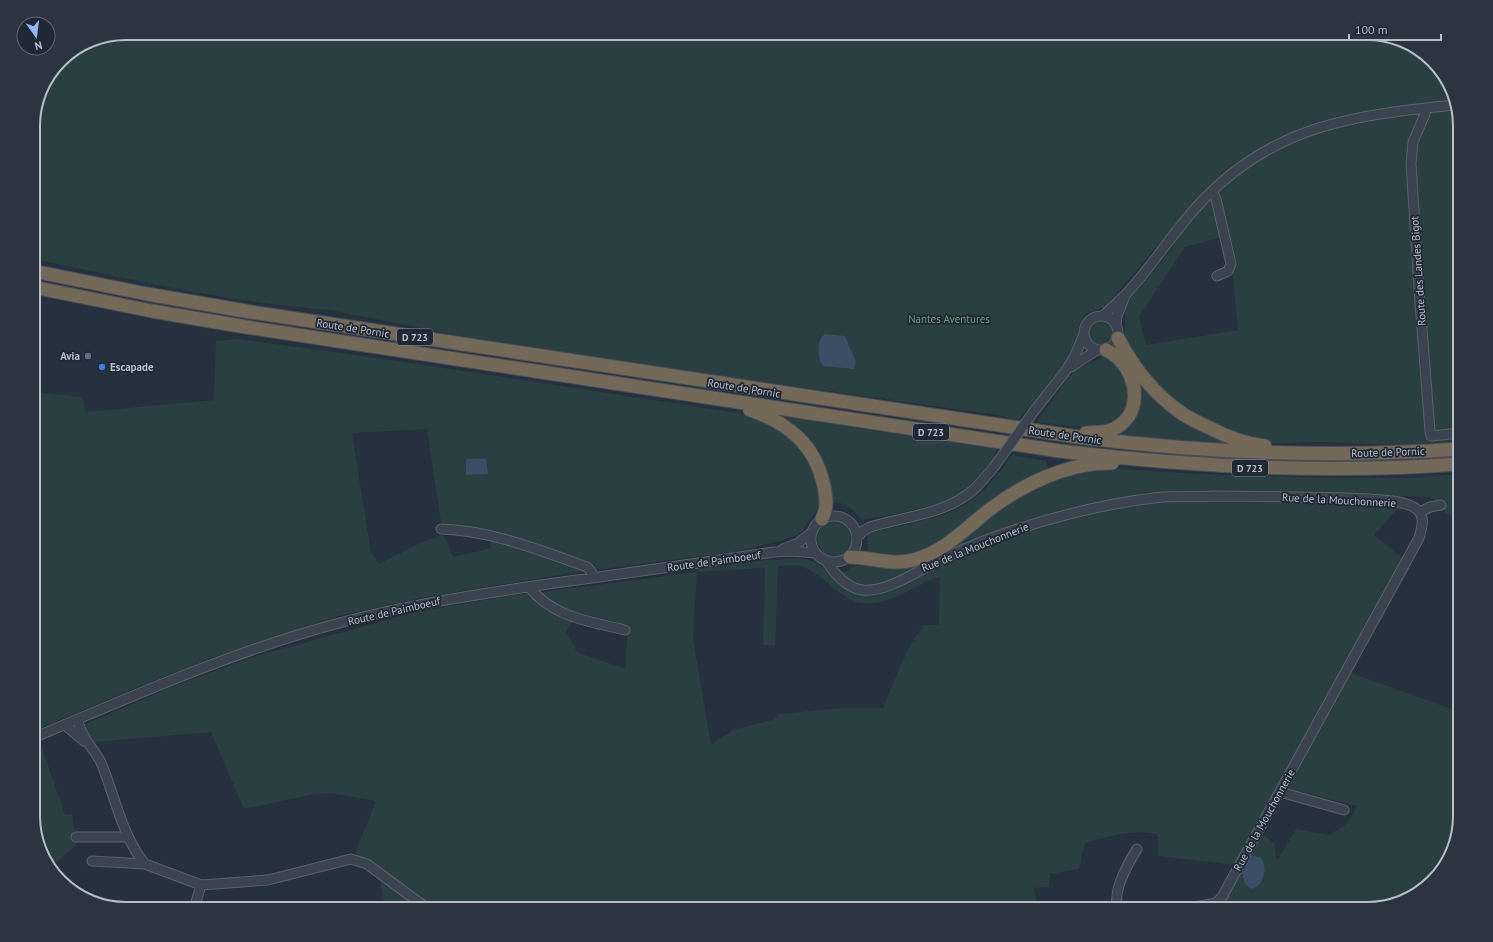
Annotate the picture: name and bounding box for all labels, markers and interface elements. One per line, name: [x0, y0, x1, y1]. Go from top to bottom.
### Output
north arrow: [16, 16, 56, 56]
scale bar: [1349, 16, 1441, 42]
text: 100 m: [1355, 22, 1388, 37]
text: N: [33, 38, 44, 53]
street label: Route des Landes Bigot: [1407, 215, 1429, 326]
park label: Nantes Aventures: [908, 312, 990, 326]
street label: Route de Pornic: [315, 315, 391, 341]
road number: D 723: [397, 329, 433, 345]
place label: Avia: [60, 349, 80, 363]
marker: Avia: [83, 351, 93, 361]
place label: Escapade: [110, 360, 154, 374]
marker: Escapade: [97, 362, 107, 372]
street label: Route de Pornic: [706, 375, 782, 401]
street label: Route de Pornic: [1028, 423, 1103, 447]
road number: D 723: [913, 424, 949, 440]
street label: Route de Pornic: [1351, 444, 1425, 460]
road number: D 723: [1232, 460, 1268, 476]
street label: Rue de la Mouchonnerie: [1282, 490, 1397, 510]
street label: Rue de la Mouchonnerie: [919, 519, 1031, 575]
street label: Route de Paimboeuf: [666, 547, 762, 575]
street label: Route de Paimboeuf: [346, 593, 442, 628]
street label: Rue de la Mouchonnerie: [1230, 766, 1298, 873]

